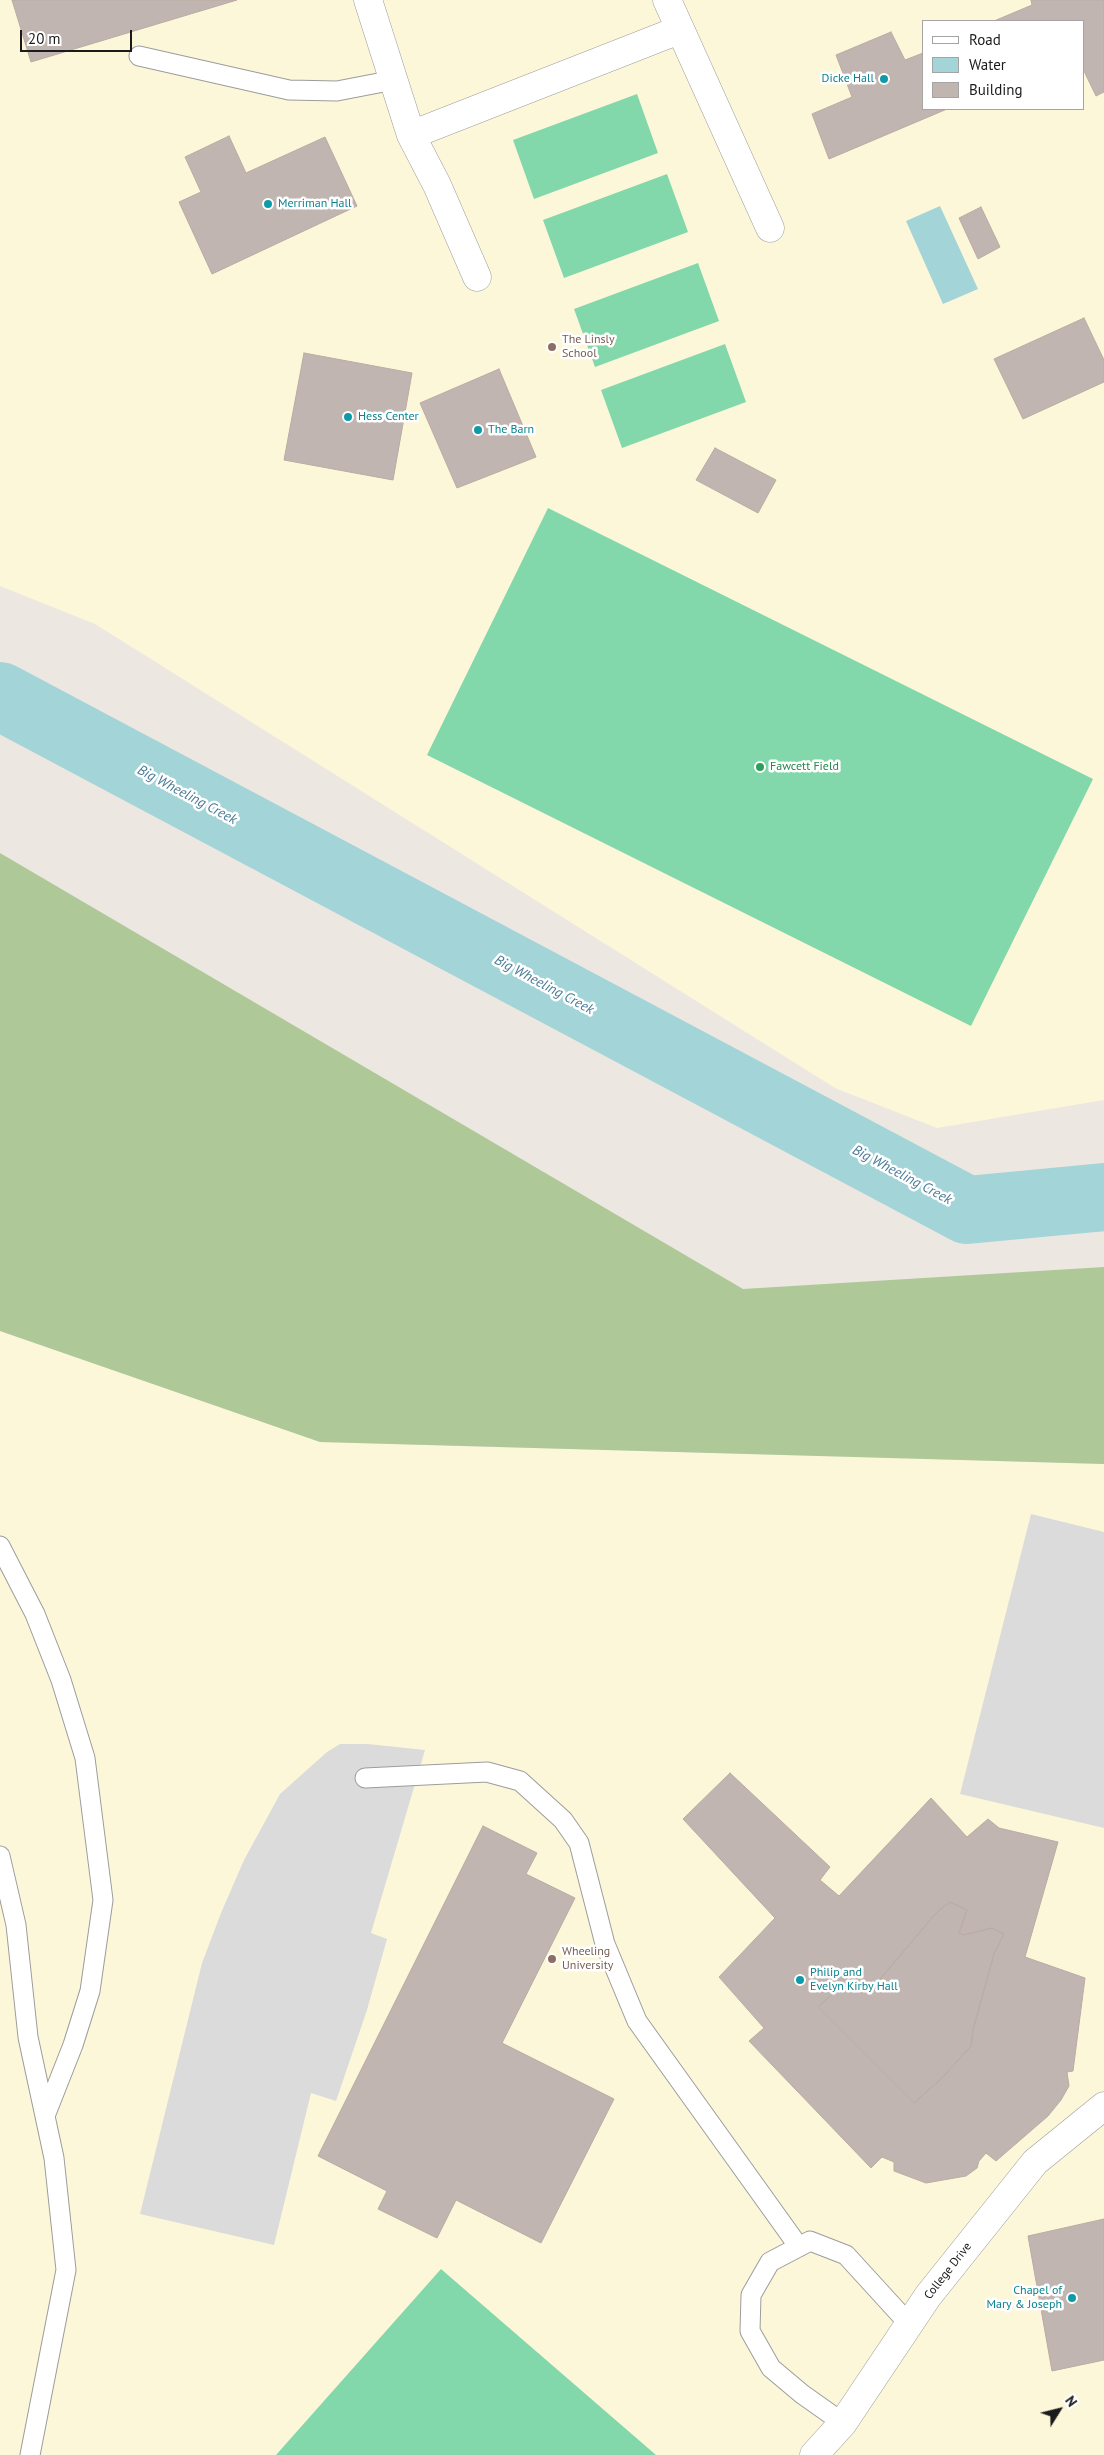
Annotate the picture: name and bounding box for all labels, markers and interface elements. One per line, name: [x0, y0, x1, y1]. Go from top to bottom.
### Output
scale bar: [22, 20, 135, 52]
legend: [922, 20, 1084, 110]
text: 20 m: [28, 29, 61, 48]
text: Road: [969, 30, 1001, 49]
text: Water: [969, 55, 1006, 74]
place label: Dicke Hall: [822, 72, 874, 86]
marker: Dicke Hall: [878, 73, 890, 85]
text: Building: [969, 80, 1023, 99]
place label: Merriman Hall: [278, 197, 351, 211]
marker: Merriman Hall: [262, 198, 274, 210]
place label: The Linsly School: [562, 333, 615, 361]
marker: The Linsly School: [546, 341, 558, 353]
place label: Hess Center: [358, 410, 419, 424]
marker: Hess Center: [342, 411, 354, 423]
place label: The Barn: [488, 423, 534, 437]
marker: The Barn: [472, 424, 484, 436]
place label: Fawcett Field: [770, 760, 839, 774]
marker: Fawcett Field: [754, 761, 766, 773]
water label: Big Wheeling Creek: [134, 762, 240, 828]
water label: Big Wheeling Creek: [491, 952, 597, 1018]
water label: Big Wheeling Creek: [849, 1142, 955, 1208]
place label: Wheeling University: [562, 1945, 613, 1973]
marker: Wheeling University: [546, 1953, 558, 1965]
place label: Philip and Evelyn Kirby Hall: [810, 1966, 898, 1994]
marker: Philip and Evelyn Kirby Hall: [794, 1974, 806, 1986]
street label: College Drive: [921, 2240, 975, 2302]
place label: Chapel of Mary & Joseph: [987, 2284, 1062, 2312]
marker: Chapel of Mary & Joseph: [1066, 2292, 1078, 2304]
north arrow: [1034, 2385, 1084, 2435]
text: N: [1061, 2392, 1081, 2410]

